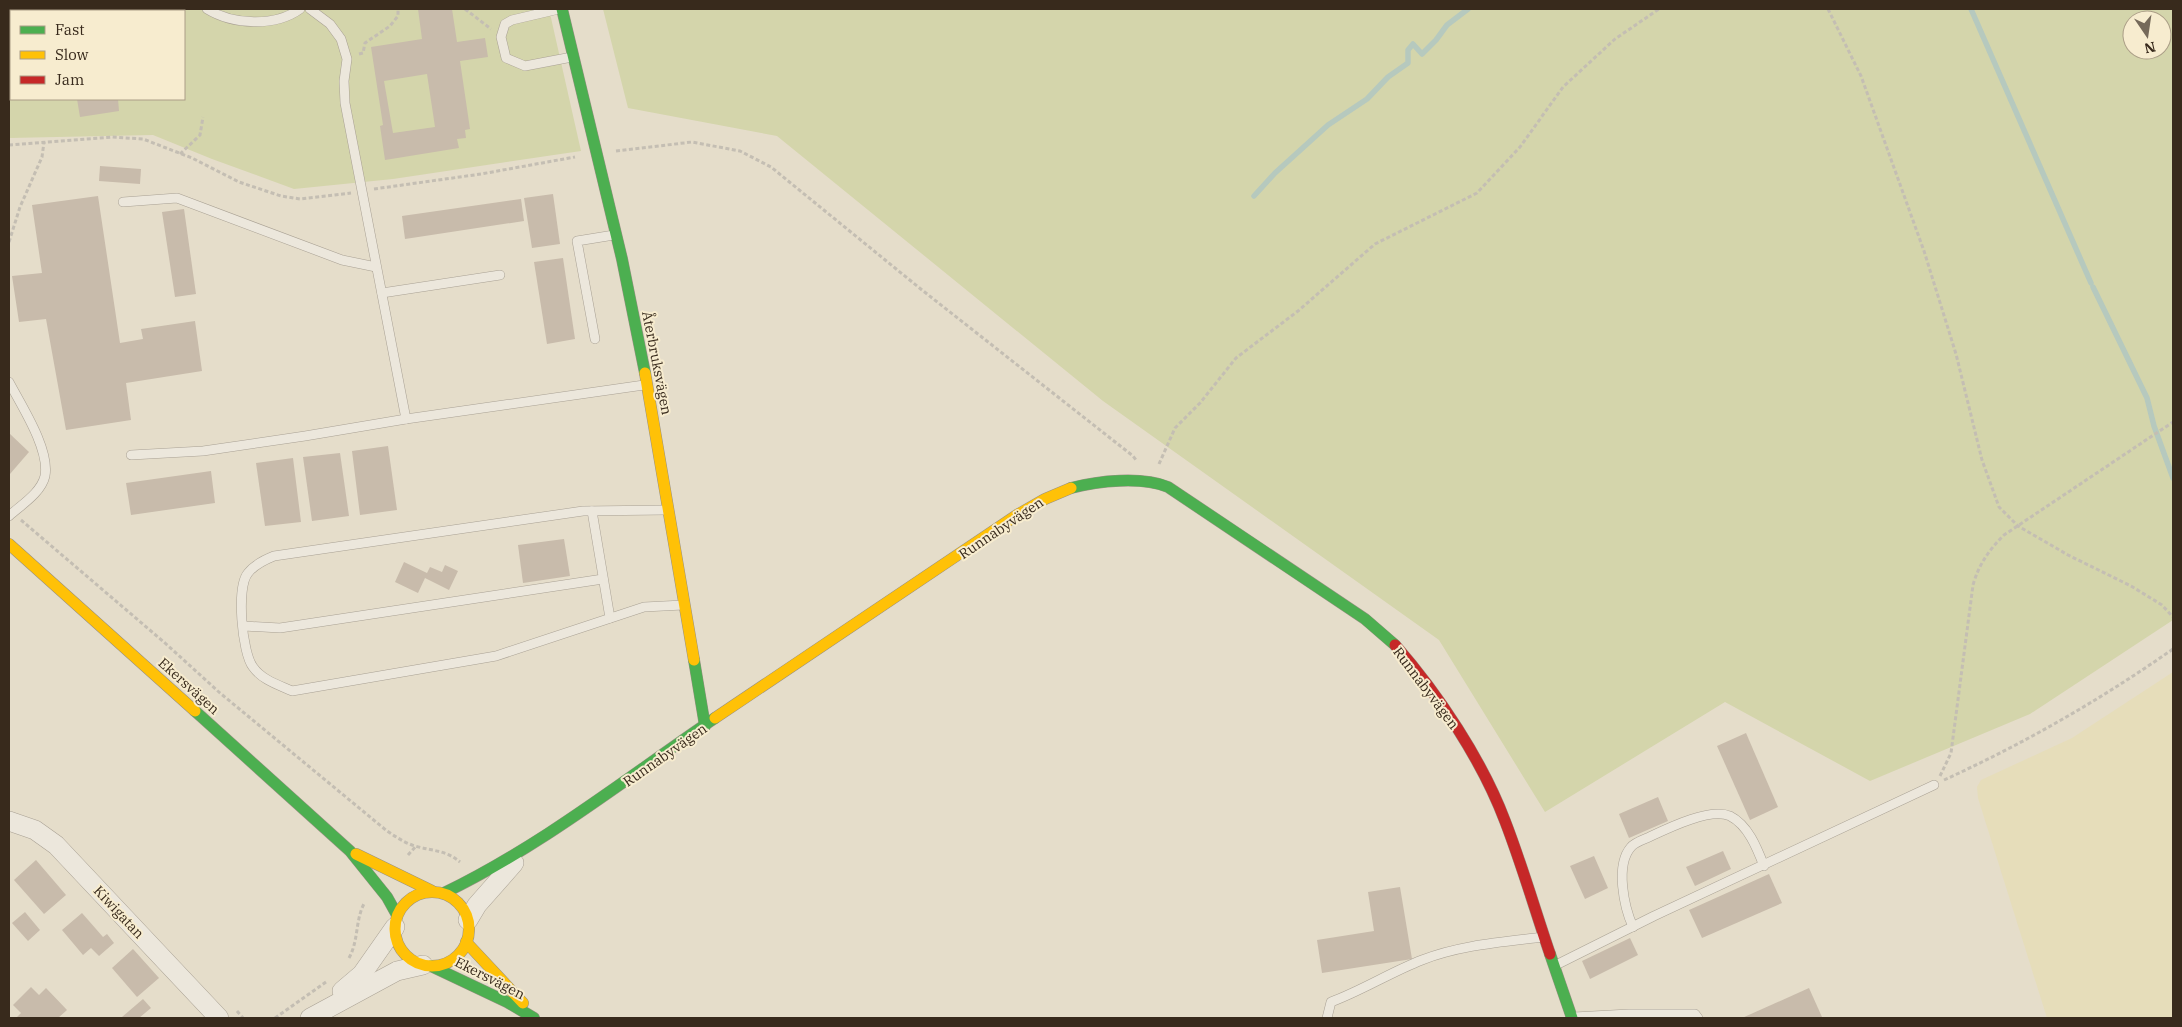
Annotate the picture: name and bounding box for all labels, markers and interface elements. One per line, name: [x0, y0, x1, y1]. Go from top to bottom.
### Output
legend: [10, 10, 185, 100]
north arrow: [2122, 10, 2172, 60]
text: Fast: [55, 20, 85, 39]
text: N: [2143, 38, 2157, 58]
text: Slow: [55, 45, 89, 64]
text: Jam: [55, 70, 84, 89]
street label: Återbruksvägen: [638, 309, 677, 416]
street label: Runnabyvägen: [955, 493, 1047, 563]
street label: Runnabyvägen: [1389, 643, 1463, 733]
street label: Ekersvägen: [155, 654, 223, 718]
street label: Runnabyvägen: [620, 719, 711, 791]
street label: Kiwigatan: [90, 882, 148, 942]
street label: Ekersvägen: [452, 953, 528, 1003]

